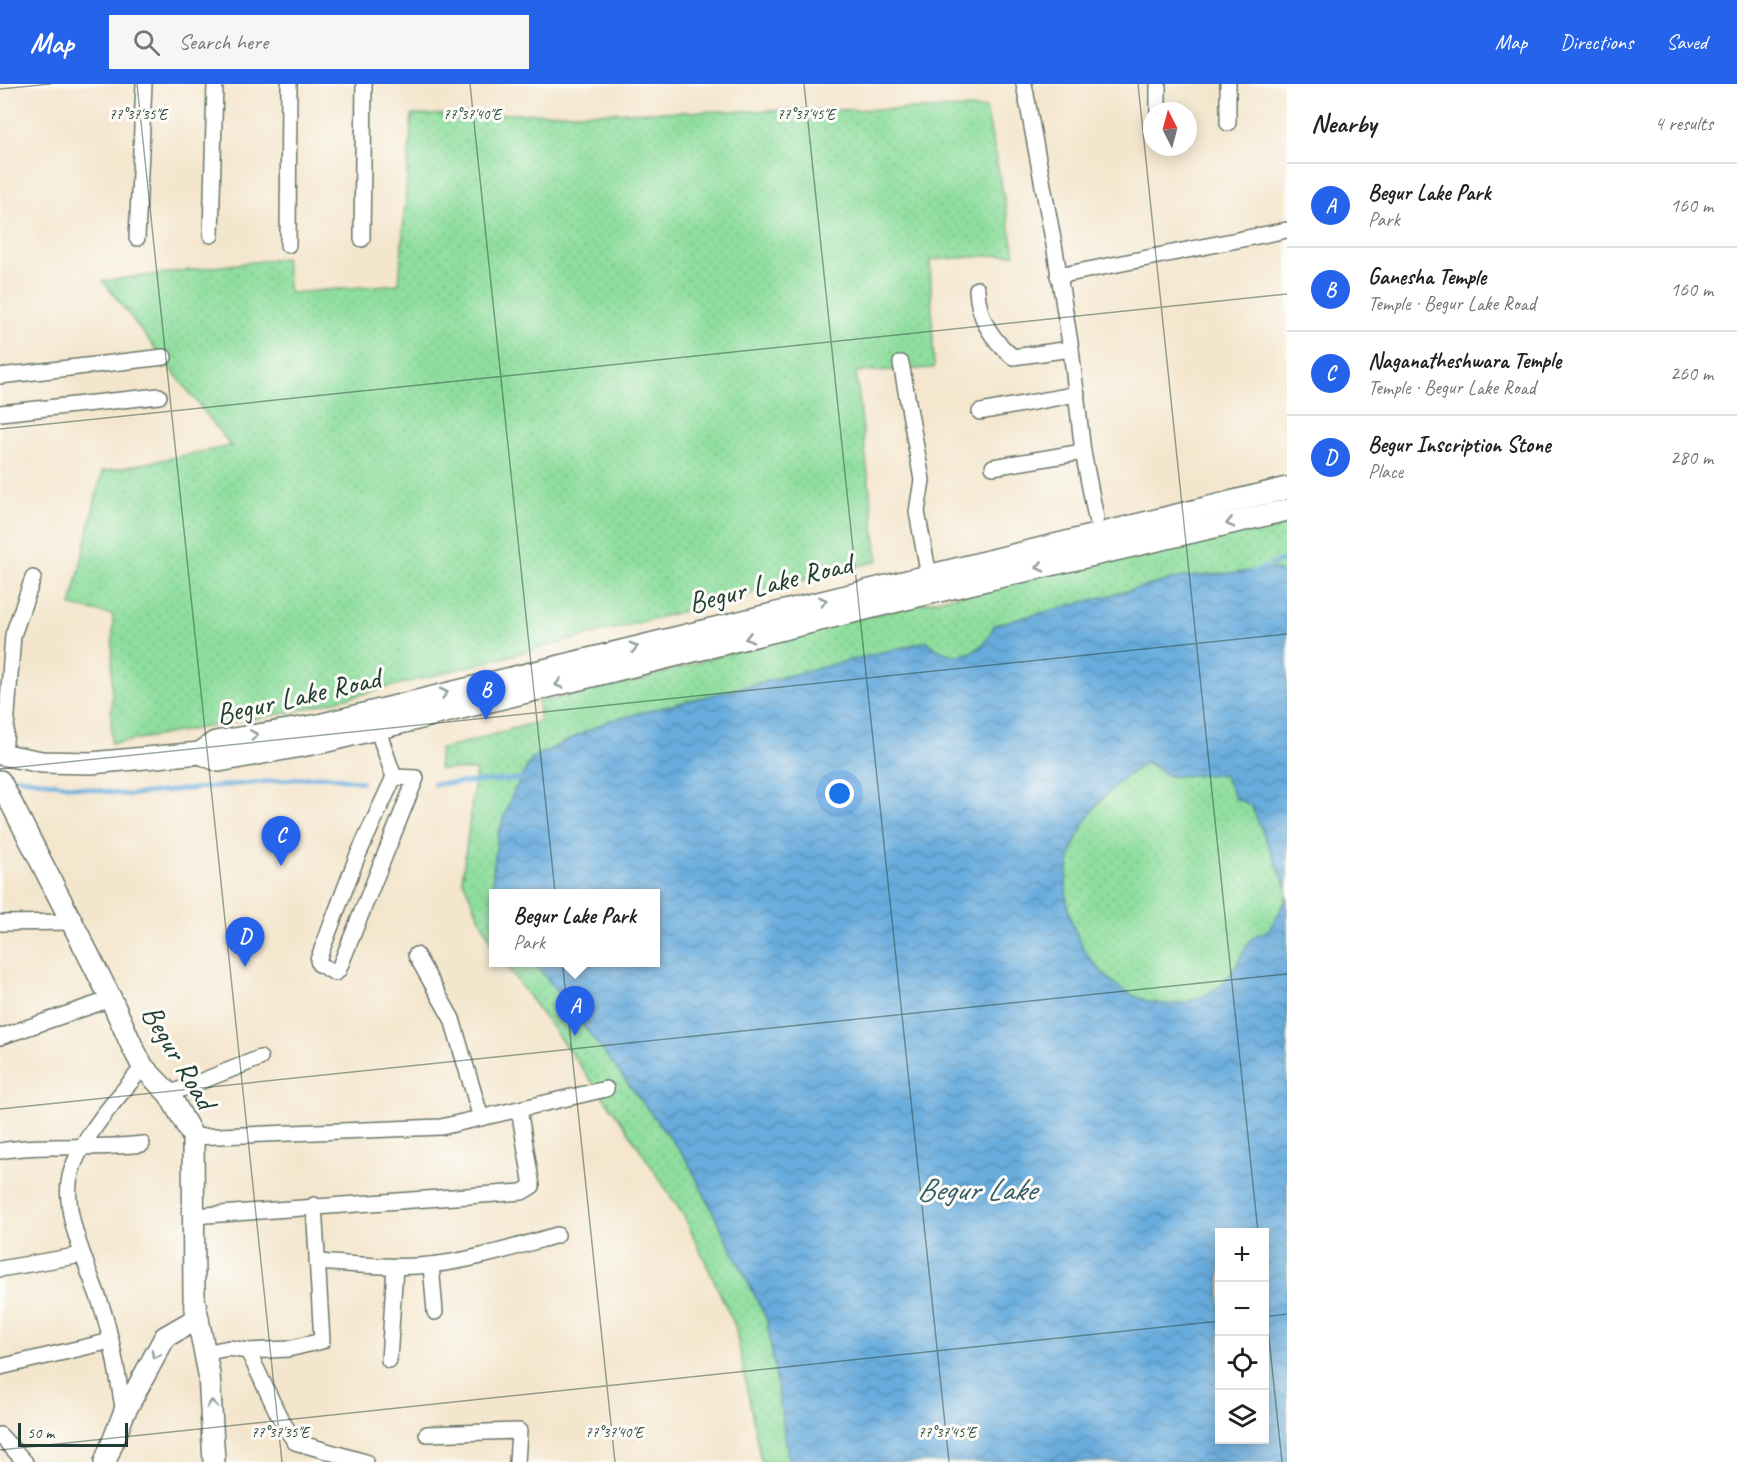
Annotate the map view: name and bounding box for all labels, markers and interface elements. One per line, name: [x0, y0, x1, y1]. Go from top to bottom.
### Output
search box: [109, 15, 529, 69]
text: Map: [30, 25, 73, 60]
icon: search: [130, 26, 163, 59]
text: Search here: [178, 28, 268, 56]
text: Map: [1495, 29, 1527, 55]
text: Directions: [1560, 29, 1633, 55]
text: Saved: [1666, 29, 1707, 55]
north arrow: [1143, 102, 1197, 156]
text: 77°37'35"E: [109, 105, 169, 124]
text: 77°37'40"E: [443, 105, 503, 124]
text: 77°37'45"E: [777, 105, 837, 124]
text: Nearby: [1311, 107, 1376, 140]
text: 4 results: [1654, 111, 1713, 136]
text: Begur Lake Park: [1368, 179, 1490, 207]
text: A: [1325, 193, 1336, 218]
text: 160 m: [1670, 193, 1713, 218]
text: Park: [1368, 207, 1400, 232]
text: Ganesha Temple: [1368, 263, 1486, 291]
text: B: [1325, 277, 1336, 302]
text: 160 m: [1670, 277, 1713, 302]
text: Temple · Begur Lake Road: [1368, 291, 1536, 316]
text: Naganatheshwara Temple: [1368, 347, 1561, 375]
text: C: [1326, 361, 1335, 386]
text: 260 m: [1670, 361, 1713, 386]
text: Temple · Begur Lake Road: [1368, 375, 1536, 400]
text: Begur Inscription Stone: [1368, 431, 1551, 459]
text: D: [1325, 445, 1336, 470]
text: 280 m: [1670, 445, 1713, 470]
text: Place: [1368, 459, 1403, 484]
one-way arrow: [1225, 516, 1235, 529]
street label: Begur Lake Road: [684, 543, 860, 622]
one-way arrow: [1035, 560, 1045, 573]
one-way arrow: [818, 596, 828, 609]
one-way arrow: [744, 630, 754, 643]
one-way arrow: [629, 642, 639, 655]
street label: Begur Lake Road: [212, 658, 388, 733]
pin: B: [466, 670, 506, 720]
one-way arrow: [554, 676, 564, 689]
one-way arrow: [439, 687, 449, 700]
one-way arrow: [250, 730, 259, 742]
your location: [825, 779, 854, 808]
pin: C: [262, 816, 300, 866]
popup: [489, 889, 660, 967]
text: Begur Lake Park: [513, 902, 636, 930]
pin: D: [226, 918, 264, 967]
text: Park: [513, 930, 545, 955]
pin: A: [556, 986, 594, 1036]
street label: Begur Road: [133, 998, 227, 1120]
water label: Begur Lake: [917, 1169, 1040, 1210]
map controls: [1215, 1228, 1269, 1444]
button: +: [1215, 1228, 1269, 1282]
button: −: [1215, 1282, 1269, 1336]
button: locate: [1215, 1336, 1269, 1390]
one-way arrow: [151, 1349, 162, 1359]
button: layers: [1215, 1390, 1269, 1444]
one-way arrow: [206, 1399, 219, 1408]
scale bar: [18, 1420, 128, 1448]
text: 50 m: [27, 1423, 54, 1443]
text: 77°37'35"E: [251, 1423, 311, 1442]
text: 77°37'40"E: [585, 1423, 645, 1442]
text: 77°37'45"E: [918, 1423, 978, 1442]

